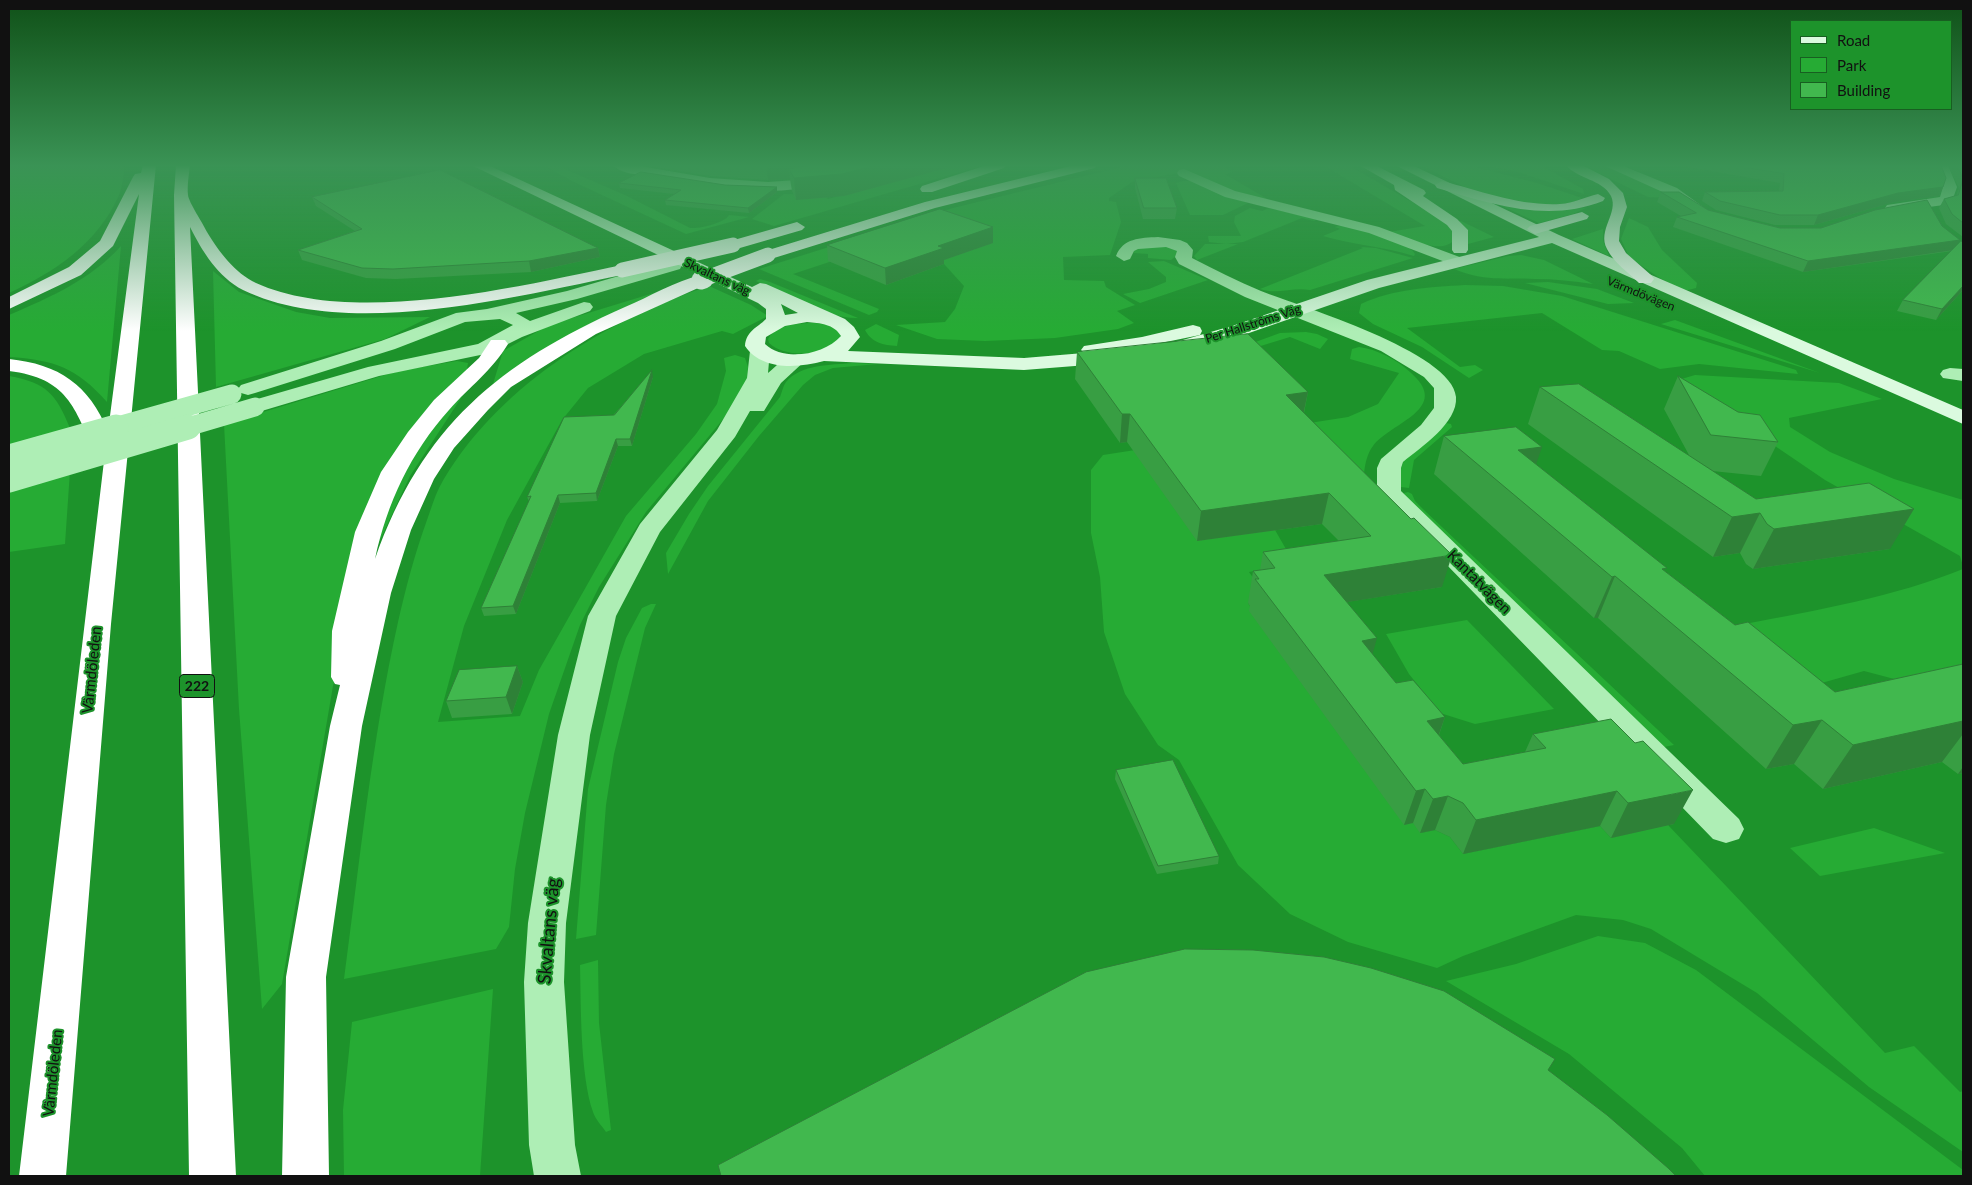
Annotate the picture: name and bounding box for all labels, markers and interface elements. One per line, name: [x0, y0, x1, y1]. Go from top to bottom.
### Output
legend: [1790, 20, 1952, 110]
text: Road: [1837, 31, 1870, 49]
text: Park: [1837, 56, 1866, 74]
text: Building: [1837, 81, 1890, 99]
street label: Skvaltans väg: [682, 256, 752, 298]
street label: Värmdövägen: [1605, 274, 1677, 314]
street label: Per Hallströms Väg: [1204, 302, 1302, 346]
street label: Kantatvägen: [1443, 546, 1515, 618]
street label: Värmdöleden: [78, 626, 106, 714]
road number: 222: [180, 674, 214, 698]
street label: Skvaltans väg: [534, 877, 564, 985]
street label: Värmdöleden: [39, 1029, 67, 1117]

